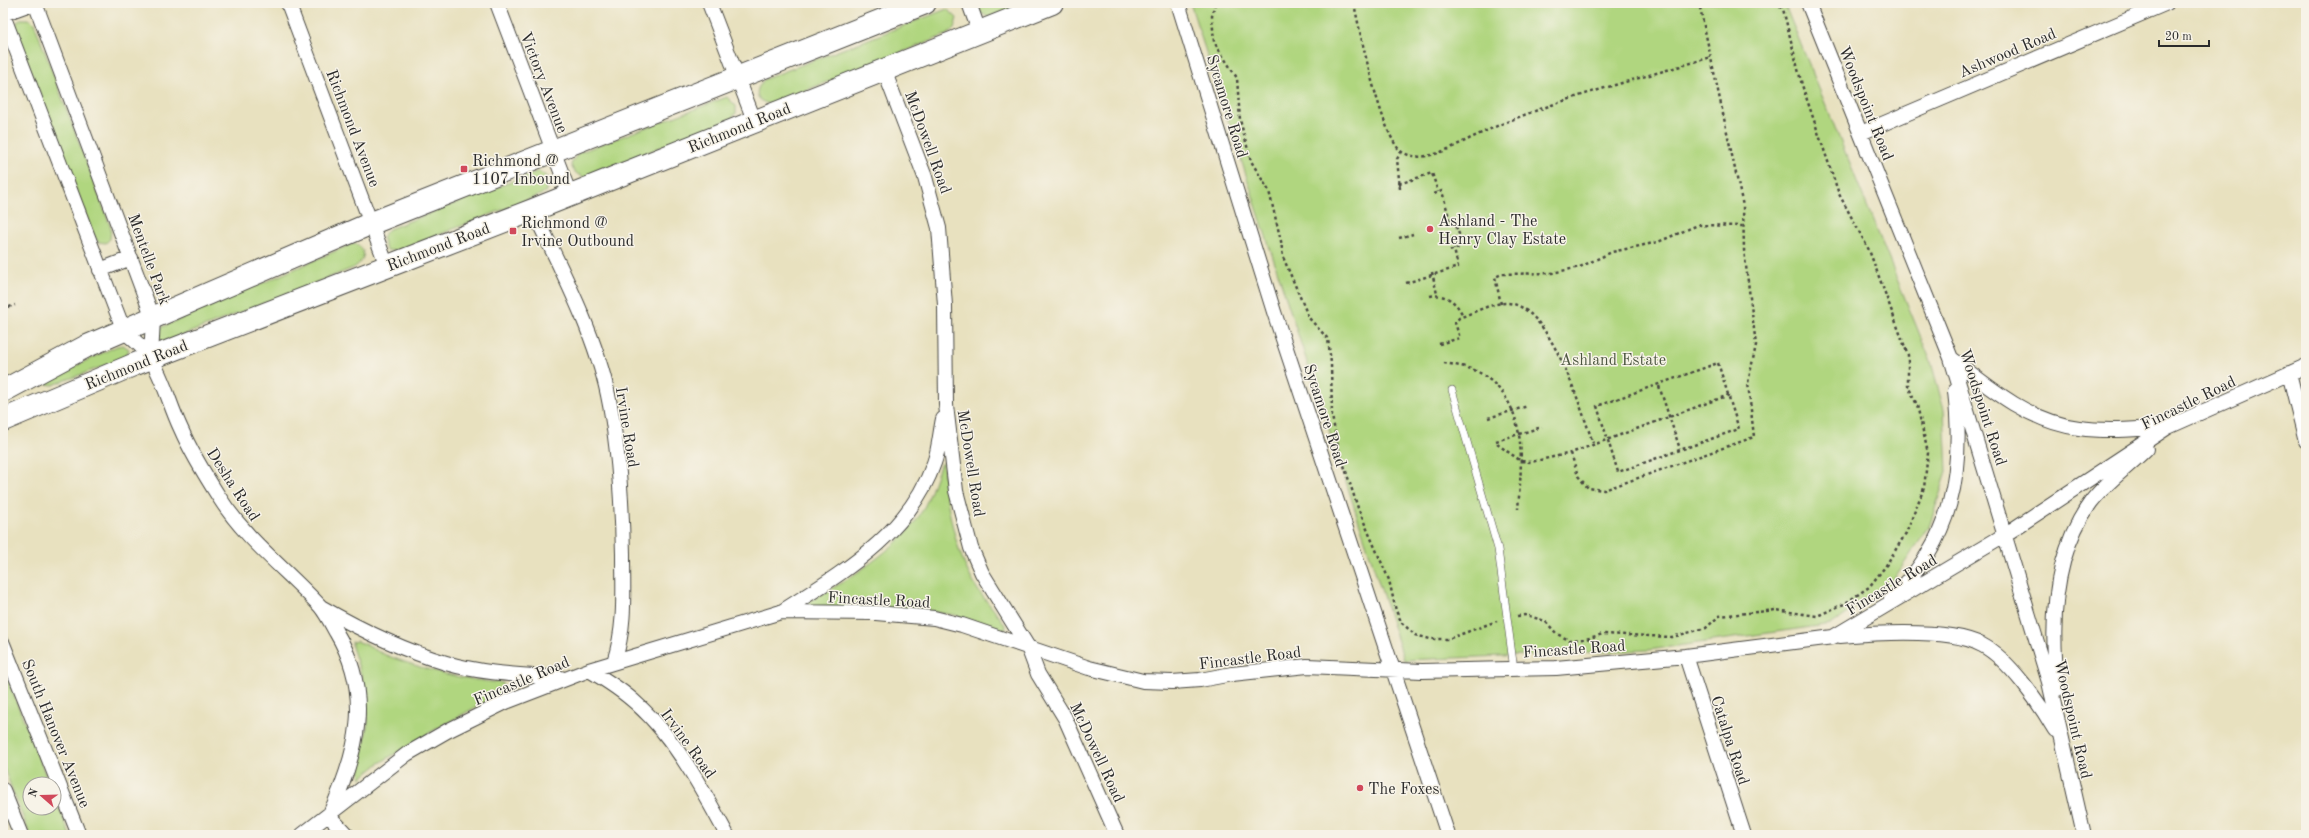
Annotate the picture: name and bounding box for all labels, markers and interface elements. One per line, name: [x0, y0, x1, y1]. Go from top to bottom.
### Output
scale bar: [2159, 22, 2209, 48]
street label: Ashwood Road: [1957, 26, 2059, 81]
street label: Victory Avenue: [517, 30, 570, 135]
text: 20 m: [2165, 31, 2192, 43]
street label: Woodspoint Road: [1835, 44, 1895, 163]
street label: Sycamore Road: [1203, 53, 1249, 160]
street label: Richmond Avenue: [322, 68, 382, 190]
street label: McDowell Road: [901, 89, 953, 196]
street label: Richmond Road: [686, 101, 793, 157]
place label: Richmond @ 1107 Inbound: [472, 154, 570, 188]
marker: Richmond @ 1107 Inbound: [459, 164, 469, 174]
street label: Mentelle Park: [124, 212, 172, 307]
place label: Ashland - The Henry Clay Estate: [1438, 214, 1566, 248]
place label: Richmond @ Irvine Outbound: [521, 216, 634, 250]
street label: Richmond Road: [385, 221, 493, 275]
marker: Ashland - The Henry Clay Estate: [1425, 224, 1435, 234]
marker: Richmond @ Irvine Outbound: [508, 226, 518, 236]
street label: Richmond Road: [83, 338, 190, 394]
street label: Woodspoint Road: [1956, 347, 2009, 468]
park label: Ashland Estate: [1560, 353, 1666, 369]
street label: Sycamore Road: [1300, 362, 1348, 469]
street label: Fincastle Road: [2139, 374, 2239, 434]
street label: Irvine Road: [612, 386, 640, 469]
street label: McDowell Road: [954, 409, 986, 518]
street label: Desha Road: [203, 446, 262, 524]
street label: Fincastle Road: [1844, 552, 1940, 619]
street label: Fincastle Road: [827, 590, 931, 612]
street label: Fincastle Road: [1522, 638, 1626, 662]
street label: Fincastle Road: [1198, 645, 1302, 673]
street label: Fincastle Road: [471, 654, 572, 709]
street label: South Hanover Avenue: [18, 657, 92, 810]
street label: Woodspoint Road: [2051, 658, 2094, 781]
street label: Catalpa Road: [1707, 694, 1751, 787]
street label: McDowell Road: [1066, 700, 1126, 805]
street label: Irvine Road: [657, 706, 718, 782]
north arrow: [22, 776, 62, 816]
place label: The Foxes: [1368, 782, 1439, 798]
marker: The Foxes: [1355, 783, 1365, 793]
text: N: [27, 787, 41, 799]

